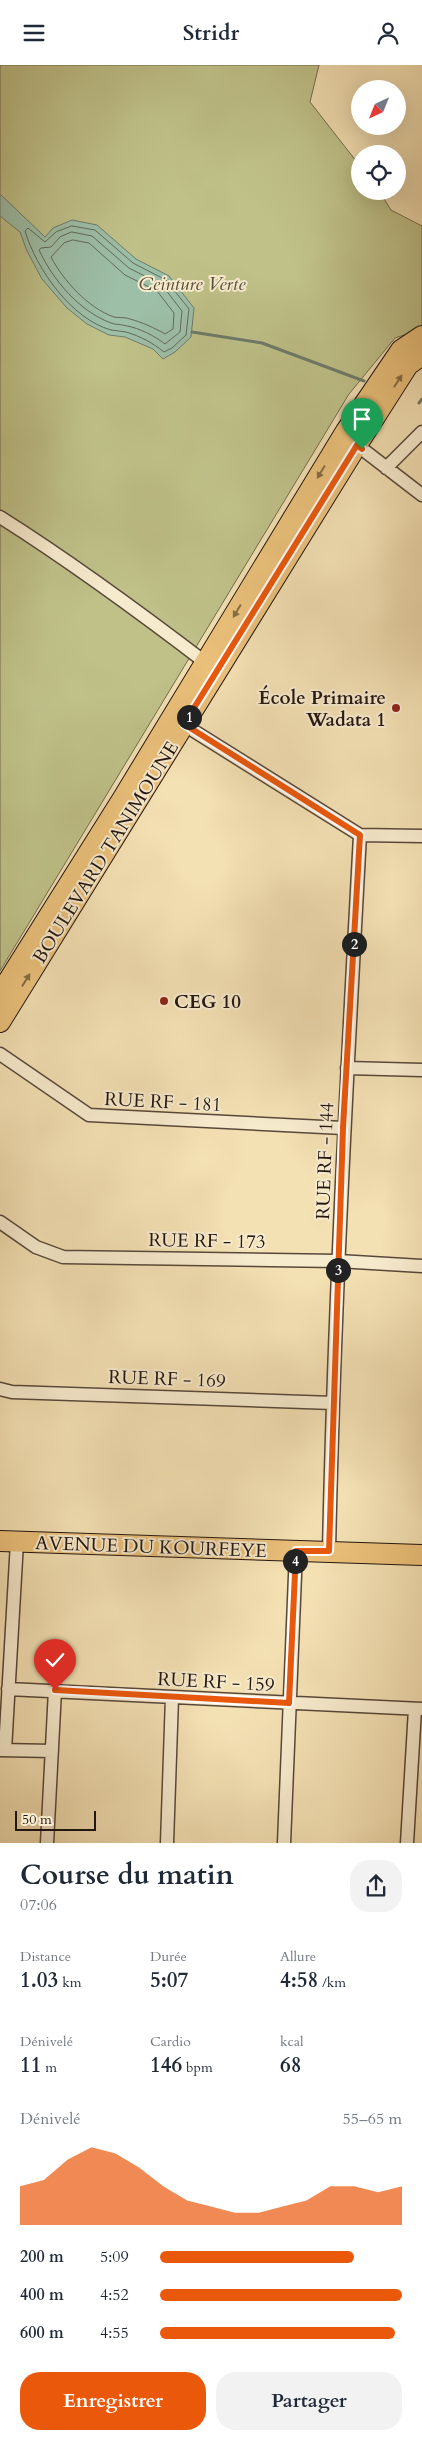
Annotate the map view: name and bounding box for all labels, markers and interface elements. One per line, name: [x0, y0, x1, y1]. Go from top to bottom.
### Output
text: Stridr: [183, 18, 239, 48]
icon: menu: [20, 19, 48, 47]
icon: person: [374, 19, 402, 47]
north arrow: [351, 80, 406, 135]
map controls: [351, 80, 406, 200]
button: locate: [351, 145, 406, 200]
park label: Ceinture Verte: [138, 271, 246, 297]
one-way arrow: [393, 375, 403, 388]
pin: [341, 398, 383, 449]
icon: arrive: [348, 405, 376, 433]
one-way arrow: [317, 465, 326, 479]
one-way arrow: [232, 604, 241, 617]
place label: École Primaire Wadata 1: [258, 685, 386, 733]
marker: École Primaire Wadata 1: [390, 702, 402, 714]
pin: 1: [176, 705, 202, 729]
text: 1: [186, 708, 193, 727]
street label: BOULEVARD TANIMOUNE: [27, 737, 185, 968]
pin: 2: [342, 931, 366, 957]
text: 2: [351, 935, 358, 954]
one-way arrow: [21, 974, 30, 987]
place label: CEG 10: [174, 989, 241, 1015]
marker: CEG 10: [158, 995, 170, 1007]
street label: RUE RF - 181: [104, 1086, 222, 1118]
street label: RUE RF - 144: [310, 1102, 340, 1220]
street label: RUE RF - 173: [148, 1227, 266, 1255]
pin: 3: [326, 1257, 350, 1283]
text: 3: [335, 1261, 342, 1280]
street label: RUE RF - 169: [108, 1364, 226, 1394]
street label: AVENUE DU KOURFEYE: [35, 1530, 267, 1564]
pin: 4: [282, 1549, 308, 1573]
text: 4: [292, 1552, 299, 1571]
pin: [34, 1639, 76, 1690]
icon: check: [41, 1646, 69, 1674]
street label: RUE RF - 159: [157, 1666, 275, 1698]
scale bar: [15, 1807, 96, 1831]
text: 50 m: [22, 1810, 52, 1829]
text: Course du matin: [20, 1856, 234, 1894]
button: share: [350, 1860, 402, 1912]
text: 07:06: [20, 1894, 57, 1916]
text: Distance: [20, 1947, 71, 1966]
text: Durée: [150, 1947, 187, 1966]
text: Allure: [280, 1947, 316, 1966]
text: 1.03: [20, 1966, 58, 1995]
text: 5:07: [150, 1966, 188, 1995]
text: 4:58: [280, 1966, 318, 1995]
text: km: [58, 1973, 81, 1992]
text: /km: [318, 1973, 346, 1992]
text: Dénivelé: [20, 2032, 73, 2051]
text: Cardio: [150, 2032, 191, 2051]
text: kcal: [280, 2032, 304, 2051]
text: 11: [20, 2051, 42, 2080]
text: 146: [150, 2051, 182, 2080]
text: 68: [280, 2051, 302, 2080]
text: m: [42, 2058, 57, 2077]
text: bpm: [182, 2058, 213, 2077]
text: Dénivelé: [20, 2108, 81, 2130]
text: 55–65 m: [343, 2108, 402, 2130]
text: 200 m: [20, 2246, 64, 2268]
text: 5:09: [100, 2246, 129, 2268]
text: 400 m: [20, 2284, 64, 2306]
text: 4:52: [100, 2284, 129, 2306]
text: 600 m: [20, 2322, 64, 2344]
text: 4:55: [100, 2322, 129, 2344]
button: Enregistrer: [20, 2372, 206, 2430]
button: Partager: [216, 2372, 402, 2430]

